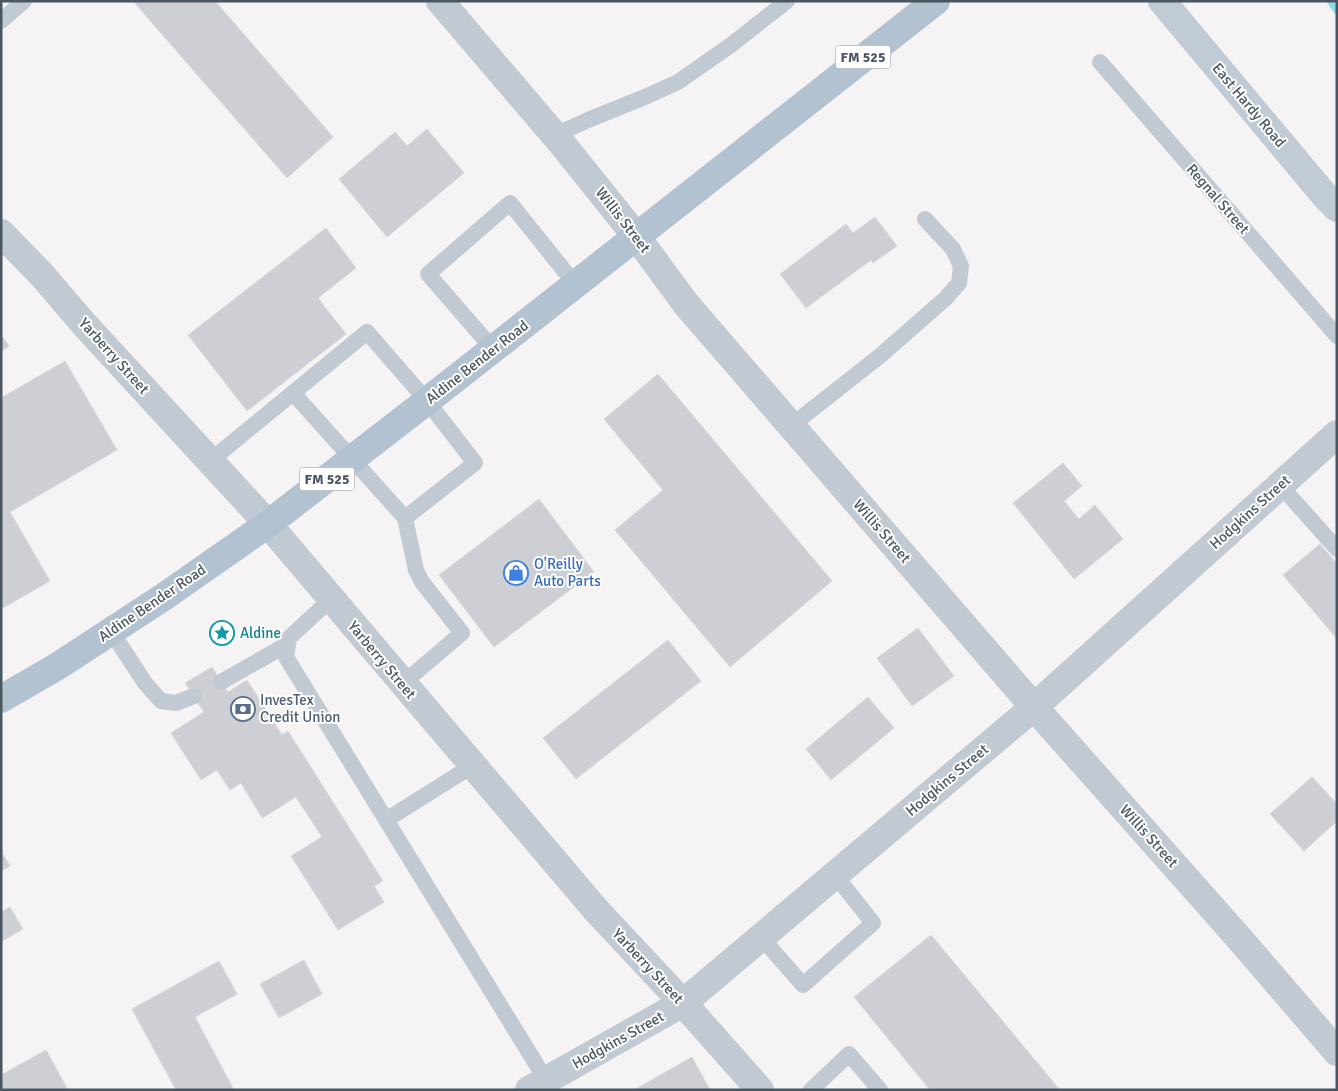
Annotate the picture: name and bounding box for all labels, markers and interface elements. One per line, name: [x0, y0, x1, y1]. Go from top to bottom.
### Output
road number: FM 525: [836, 46, 890, 68]
street label: East Hardy Road: [1208, 59, 1290, 151]
street label: Regnal Street: [1183, 160, 1253, 238]
street label: Willis Street: [592, 184, 654, 256]
street label: Yarberry Street: [75, 314, 153, 398]
street label: Aldine Bender Road: [422, 316, 532, 408]
road number: FM 525: [300, 468, 354, 490]
street label: Hodgkins Street: [1206, 471, 1294, 553]
street label: Willis Street: [849, 496, 915, 566]
place label: O'Reilly Auto Parts: [534, 555, 601, 590]
street label: Aldine Bender Road: [95, 560, 209, 646]
shop icon: O'Reilly Auto Parts: [503, 560, 529, 586]
street label: Yarberry Street: [344, 617, 420, 703]
place icon: Aldine: [209, 620, 235, 646]
place label: Aldine: [240, 624, 281, 642]
place label: InvesTex Credit Union: [260, 691, 341, 726]
bank icon: InvesTex Credit Union: [230, 696, 256, 722]
street label: Hodgkins Street: [902, 740, 992, 820]
street label: Willis Street: [1116, 801, 1182, 871]
street label: Yarberry Street: [609, 925, 687, 1007]
street label: Hodgkins Street: [569, 1007, 667, 1073]

